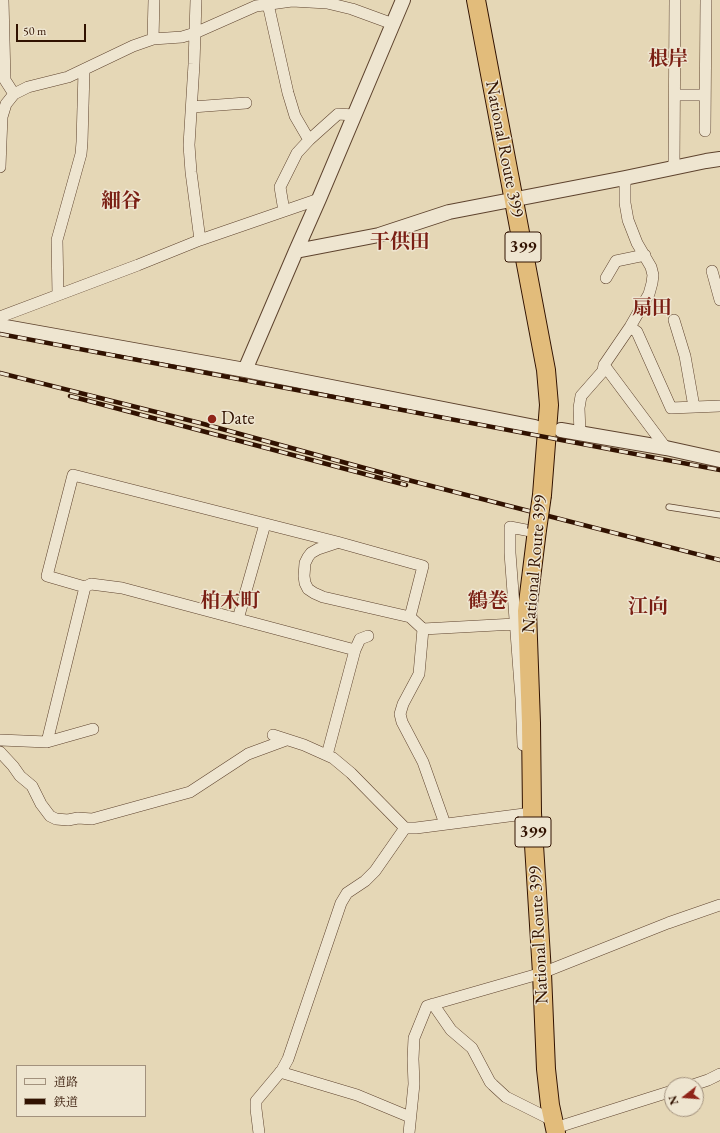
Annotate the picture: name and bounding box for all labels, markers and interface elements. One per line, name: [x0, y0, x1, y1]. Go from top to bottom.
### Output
scale bar: [18, 16, 88, 42]
text: 50 m: [23, 23, 46, 39]
district label: 根岸: [648, 48, 688, 72]
street label: National Route 399: [480, 79, 528, 219]
district label: 細谷: [101, 190, 141, 214]
district label: 干供田: [370, 231, 430, 255]
road number: 399: [505, 232, 541, 262]
district label: 扇田: [632, 297, 672, 321]
place label: Date: [221, 408, 254, 430]
marker: Date: [206, 413, 218, 425]
street label: National Route 399: [518, 494, 552, 634]
district label: 柏木町: [200, 590, 260, 614]
district label: 鶴巻: [468, 590, 508, 614]
district label: 江向: [628, 596, 668, 620]
road number: 399: [515, 817, 551, 847]
street label: National Route 399: [525, 865, 553, 1005]
legend: [16, 1065, 146, 1117]
text: 道路: [54, 1074, 78, 1090]
north arrow: [664, 1077, 704, 1117]
text: 鉄道: [54, 1094, 78, 1110]
text: N: [665, 1094, 681, 1107]

